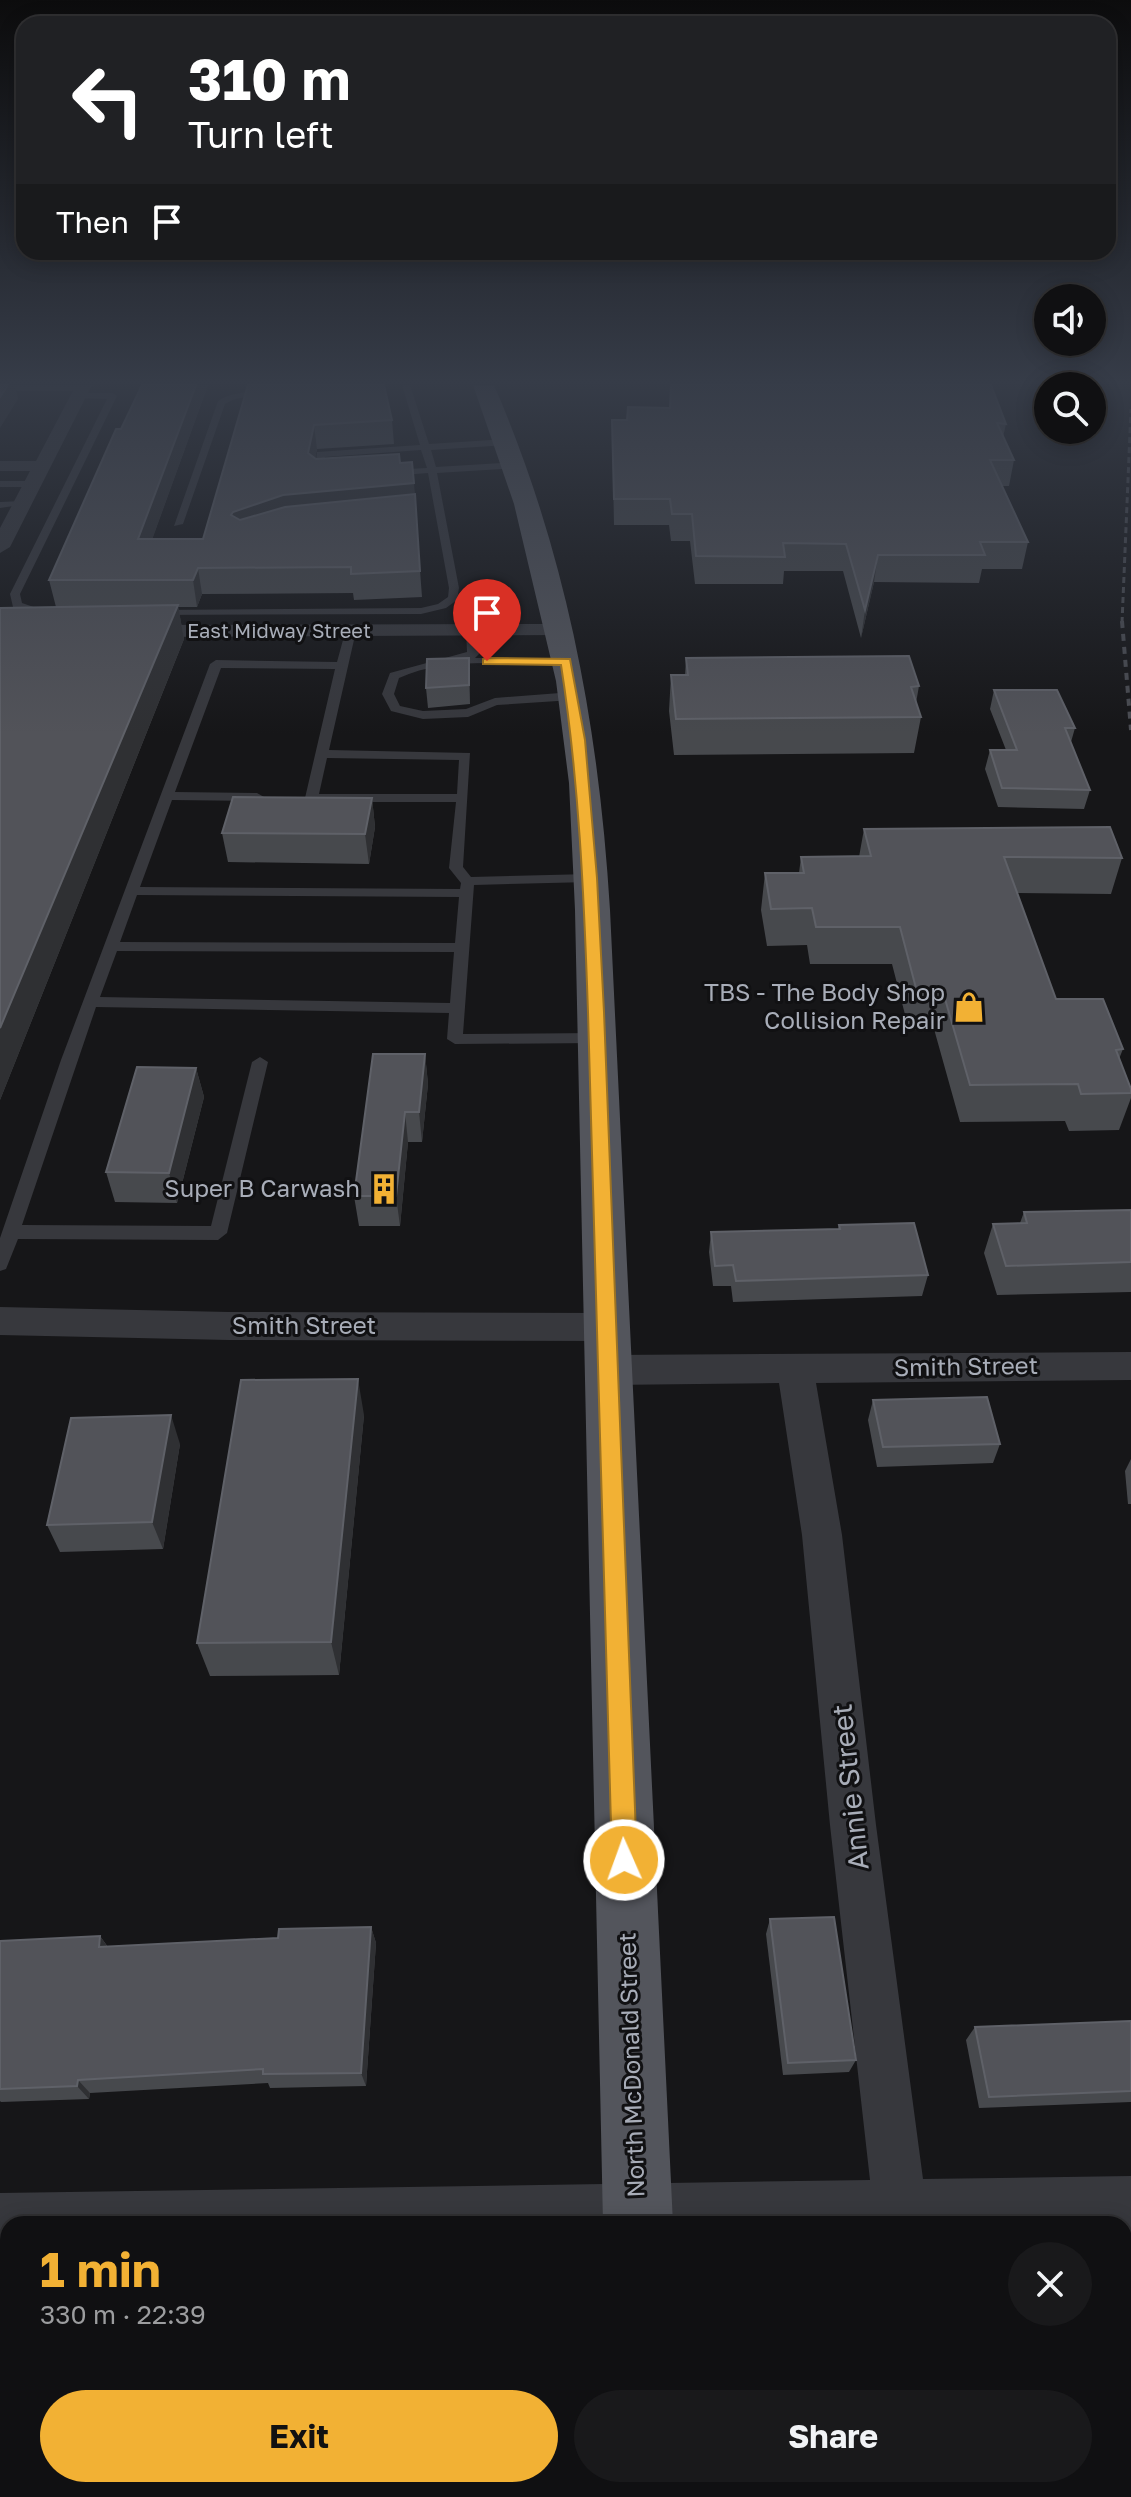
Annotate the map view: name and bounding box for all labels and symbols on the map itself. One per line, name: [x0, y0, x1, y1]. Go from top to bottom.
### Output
pin: [453, 579, 521, 661]
street label: East Midway Street: [187, 618, 371, 642]
place label: TBS - The Body Shop Collision Repair: [704, 977, 945, 1034]
shop icon: TBS - The Body Shop Collision Repair: [952, 990, 986, 1024]
building icon: Super B Carwash: [367, 1172, 401, 1206]
place label: Super B Carwash: [164, 1173, 360, 1202]
street label: Smith Street: [232, 1310, 376, 1339]
street label: Smith Street: [894, 1350, 1038, 1381]
street label: Annie Street: [824, 1702, 875, 1872]
position arrow: [582, 1818, 666, 1902]
street label: North McDonald Street: [611, 1932, 650, 2198]

